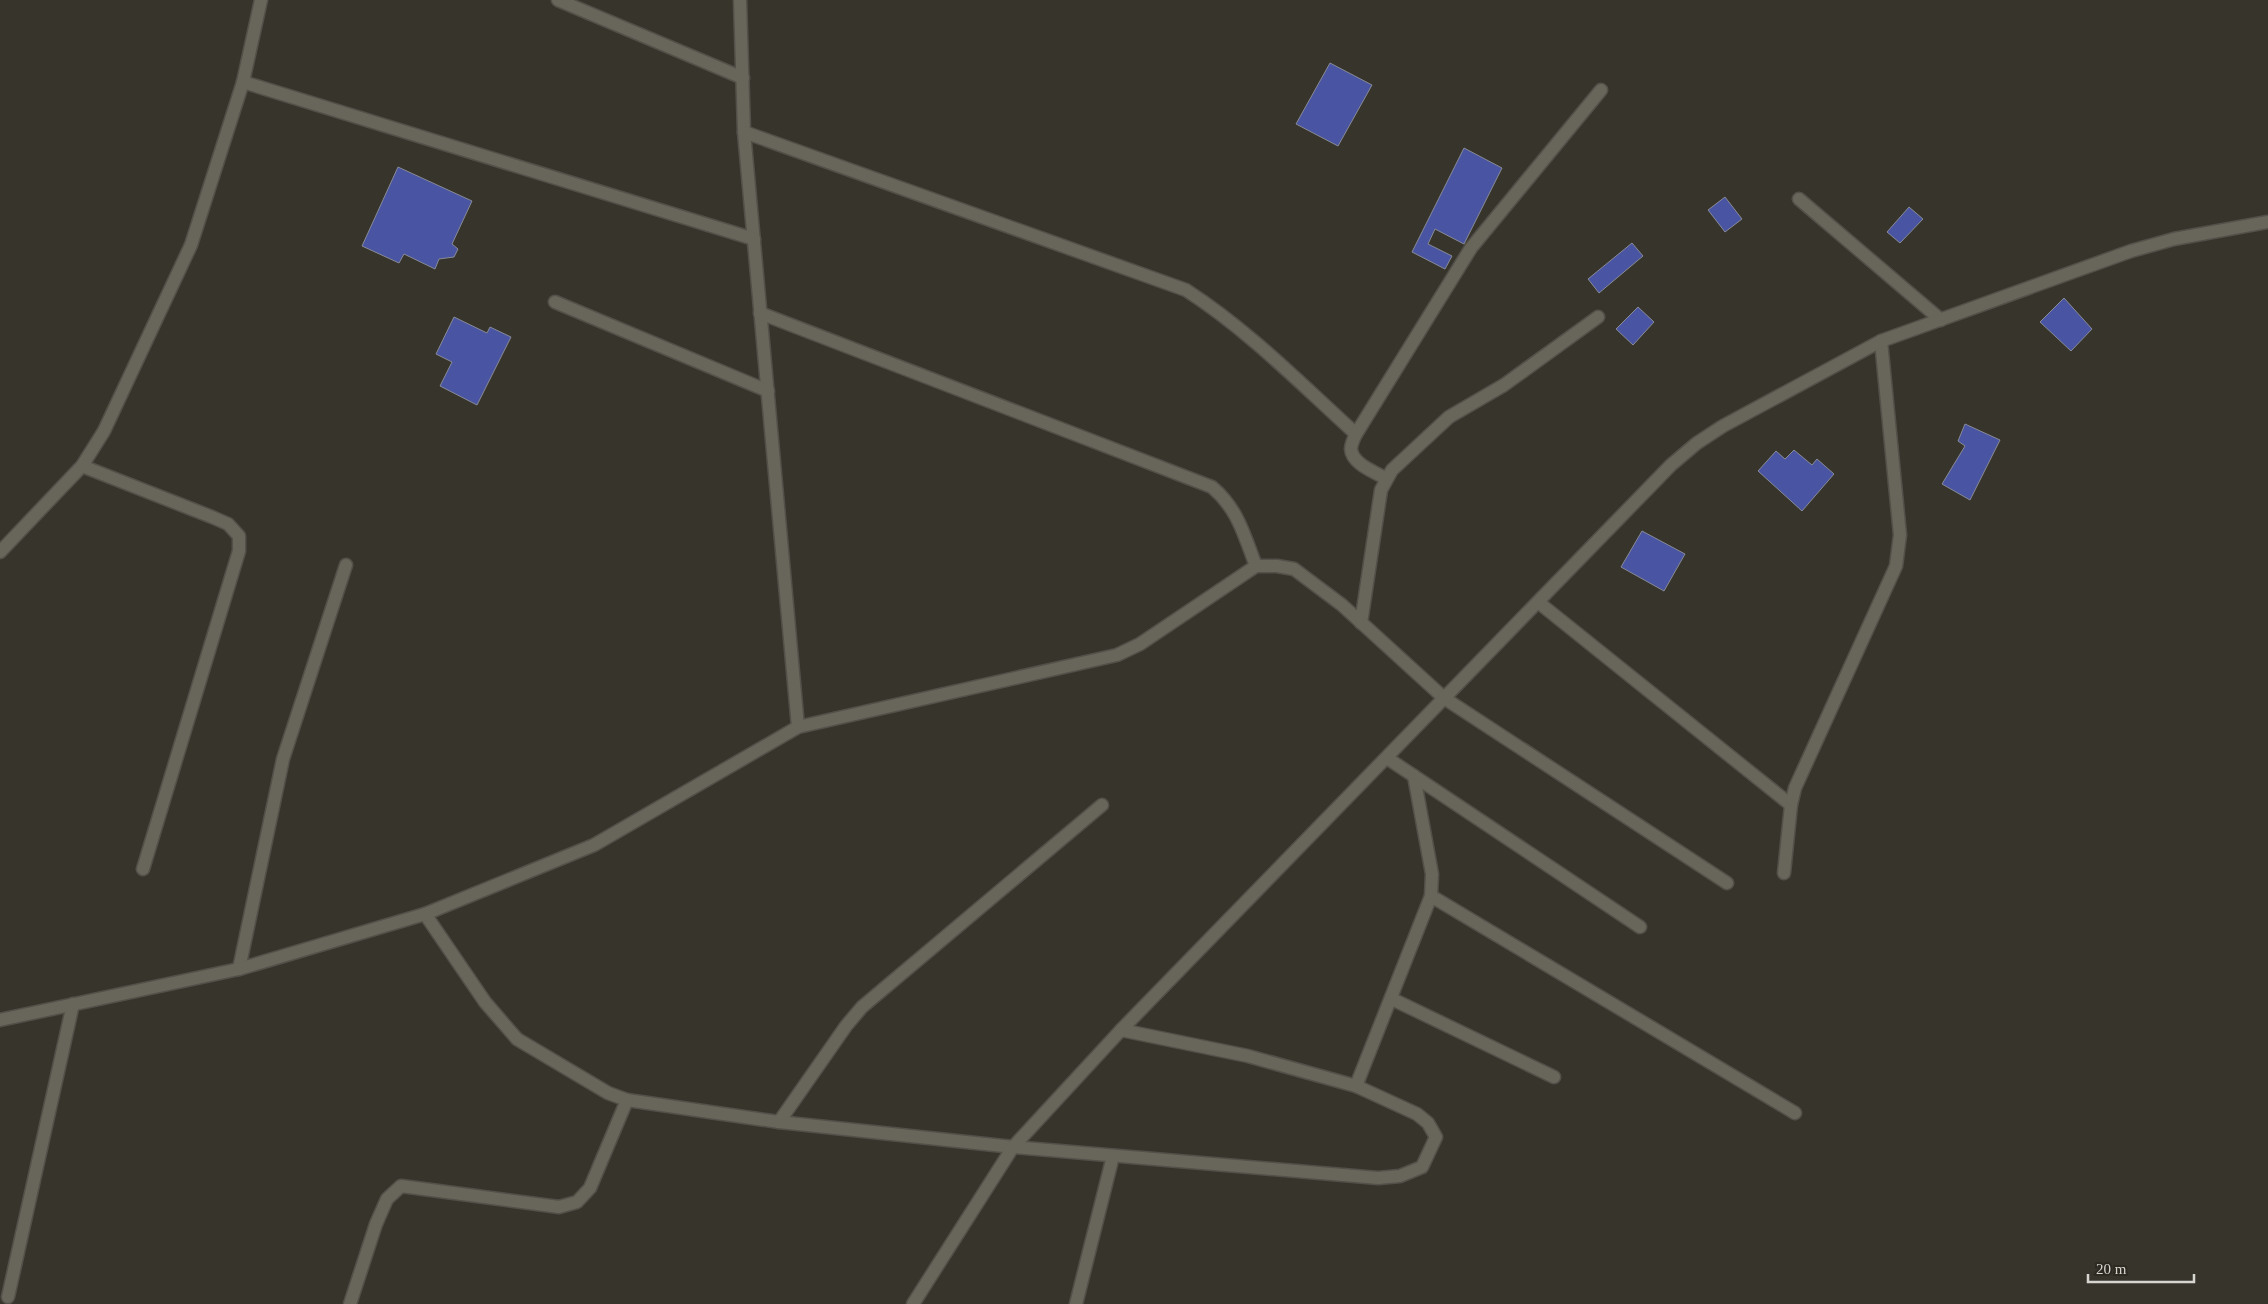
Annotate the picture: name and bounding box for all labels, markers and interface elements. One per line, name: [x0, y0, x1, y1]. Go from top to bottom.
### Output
scale bar: [2088, 1252, 2194, 1284]
text: 20 m: [2096, 1261, 2127, 1277]

